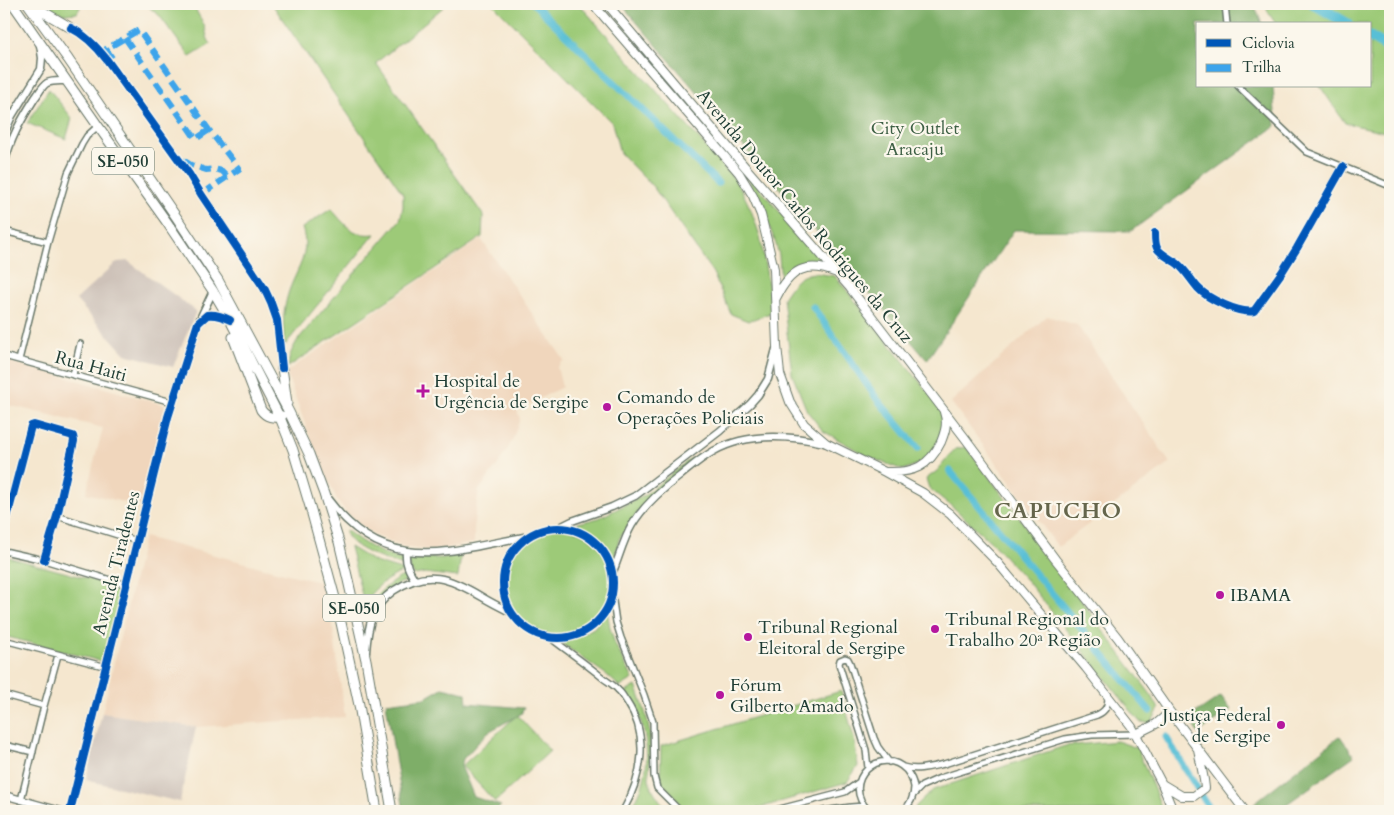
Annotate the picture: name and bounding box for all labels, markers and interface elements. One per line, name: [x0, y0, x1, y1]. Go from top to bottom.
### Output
legend: [1196, 22, 1372, 88]
text: Ciclovia: [1242, 33, 1295, 53]
text: Trilha: [1242, 57, 1282, 77]
street label: Avenida Doutor Carlos Rodrigues da Cruz: [691, 84, 919, 349]
park label: City Outlet Aracaju: [871, 116, 960, 162]
road number: SE-050: [92, 148, 154, 175]
street label: Rua Haiti: [52, 345, 130, 388]
place label: Hospital de Urgência de Sergipe: [434, 369, 589, 415]
marker: Hospital de Urgência de Sergipe: [416, 384, 430, 398]
place label: Comando de Operações Policiais: [617, 385, 764, 431]
marker: Comando de Operações Policiais: [601, 401, 613, 413]
street label: Avenida Tiradentes: [86, 488, 147, 638]
district label: CAPUCHO: [994, 496, 1122, 526]
place label: IBAMA: [1230, 583, 1291, 608]
marker: IBAMA: [1214, 589, 1226, 601]
road number: SE-050: [323, 594, 385, 622]
place label: Tribunal Regional do Trabalho 20ª Região: [945, 607, 1109, 653]
place label: Tribunal Regional Eleitoral de Sergipe: [758, 615, 905, 661]
marker: Tribunal Regional do Trabalho 20ª Região: [929, 623, 941, 635]
marker: Tribunal Regional Eleitoral de Sergipe: [742, 631, 754, 643]
place label: Fórum Gilberto Amado: [730, 673, 854, 719]
marker: Fórum Gilberto Amado: [714, 689, 726, 701]
place label: Justiça Federal de Sergipe: [1159, 703, 1271, 749]
marker: Justiça Federal de Sergipe: [1275, 719, 1287, 731]

